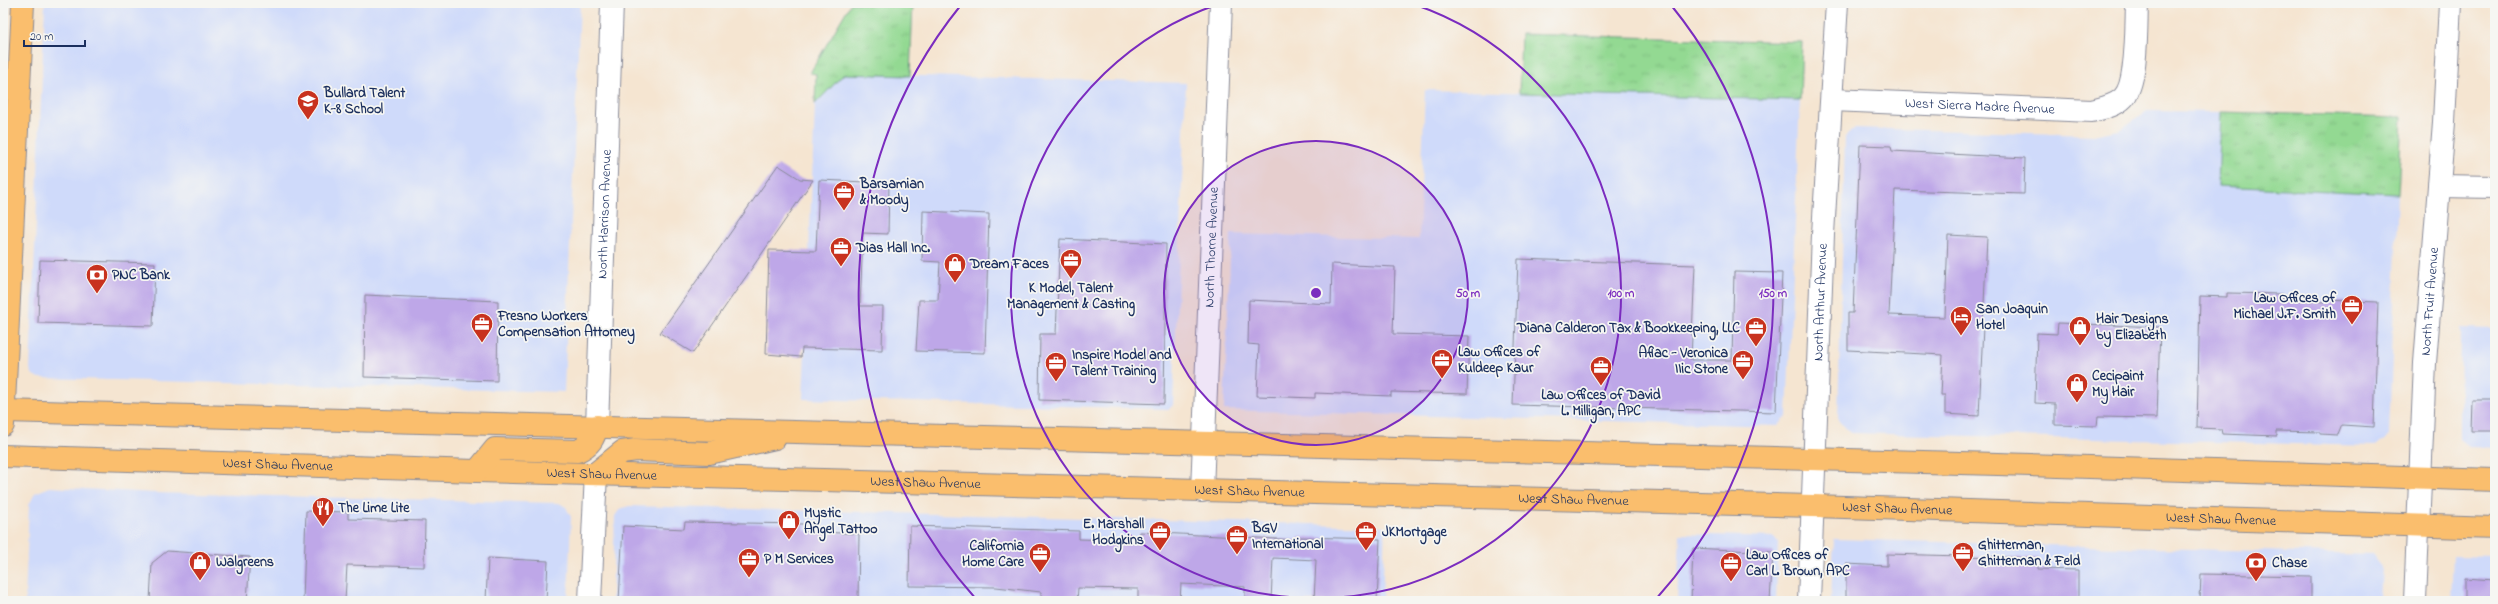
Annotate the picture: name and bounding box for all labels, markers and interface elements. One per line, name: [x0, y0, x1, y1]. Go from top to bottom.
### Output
scale bar: [24, 22, 85, 48]
text: 20 m: [30, 28, 53, 46]
place label: Bullard Talent K-8 School: [323, 83, 405, 120]
school or university icon: Bullard Talent K-8 School: [295, 88, 321, 121]
street label: West Sierra Madre Avenue: [1904, 93, 2056, 120]
street label: North Harrison Avenue: [592, 148, 617, 279]
place label: Barsamian & Moody: [859, 174, 924, 213]
office icon: Barsamian & Moody: [831, 179, 857, 212]
street label: North Thorne Avenue: [1199, 186, 1224, 308]
office icon: Dias Hall Inc.: [828, 235, 854, 268]
place label: Dias Hall Inc.: [855, 238, 930, 259]
street label: North Arthur Avenue: [1808, 242, 1833, 362]
street label: North Fruit Avenue: [2415, 246, 2445, 356]
office icon: K Model, Talent Management & Casting: [1058, 247, 1084, 280]
shop icon: Dream Faces: [942, 251, 968, 284]
place label: Dream Faces: [969, 254, 1049, 275]
bank icon: PNC Bank: [84, 262, 110, 295]
place label: PNC Bank: [112, 265, 171, 286]
place label: K Model, Talent Management & Casting: [1007, 278, 1136, 317]
text: 50 m: [1456, 285, 1481, 303]
text: 100 m: [1608, 285, 1635, 303]
text: 150 m: [1759, 285, 1788, 303]
centre of rings: [1309, 286, 1323, 300]
place label: Law Offices of Michael J.F. Smith: [2234, 288, 2337, 325]
office icon: Law Offices of Michael J.F. Smith: [2339, 293, 2365, 326]
place label: San Joaquin Hotel: [1976, 299, 2048, 336]
hotel icon: San Joaquin Hotel: [1948, 304, 1974, 337]
place label: Fresno Workers Compensation Attorney: [497, 306, 635, 345]
place label: Hair Designs by Elizabeth: [2096, 309, 2169, 348]
office icon: Fresno Workers Compensation Attorney: [469, 311, 495, 344]
shop icon: Hair Designs by Elizabeth: [2067, 314, 2093, 347]
office icon: Diana Calderon Tax & Bookkeeping, LLC: [1743, 315, 1769, 348]
place label: Diana Calderon Tax & Bookkeeping, LLC: [1516, 318, 1740, 341]
place label: Law Offices of Kuldeep Kaur: [1458, 342, 1541, 379]
place label: Aflac - Veronica IIic Stone: [1639, 343, 1729, 380]
place label: Inspire Model and Talent Training: [1072, 345, 1172, 384]
office icon: Law Offices of Kuldeep Kaur: [1429, 347, 1455, 380]
office icon: Aflac - Veronica IIic Stone: [1730, 348, 1756, 381]
office icon: Inspire Model and Talent Training: [1043, 350, 1069, 383]
office icon: Law Offices of David L. Milligan, APC: [1588, 354, 1614, 387]
place label: Cecipaint My Hair: [2092, 366, 2144, 405]
shop icon: Cecipaint My Hair: [2064, 371, 2090, 404]
place label: Law Offices of David L. Milligan, APC: [1541, 385, 1661, 424]
street label: West Shaw Avenue: [222, 452, 334, 477]
street label: West Shaw Avenue: [546, 462, 658, 486]
street label: West Shaw Avenue: [870, 471, 982, 495]
street label: West Shaw Avenue: [1194, 479, 1306, 503]
street label: West Shaw Avenue: [1518, 488, 1630, 512]
restaurant icon: The Lime Lite: [310, 495, 336, 528]
street label: West Shaw Avenue: [1842, 496, 1953, 521]
place label: The Lime Lite: [338, 498, 410, 519]
place label: Mystic Angel Tattoo: [804, 503, 878, 542]
street label: West Shaw Avenue: [2166, 507, 2277, 531]
shop icon: Mystic Angel Tattoo: [776, 508, 802, 541]
place label: E. Marshall Hodgkins: [1083, 514, 1145, 553]
place label: BGV International: [1251, 518, 1324, 555]
office icon: E. Marshall Hodgkins: [1147, 519, 1173, 552]
office icon: JKMortgage: [1353, 519, 1379, 552]
place label: JKMortgage: [1382, 522, 1448, 545]
office icon: BGV International: [1224, 523, 1250, 556]
place label: Ghitterman, Ghitterman & Feld: [1978, 535, 2080, 572]
place label: California Home Care: [962, 536, 1025, 573]
office icon: Ghitterman, Ghitterman & Feld: [1950, 540, 1976, 573]
office icon: California Home Care: [1027, 541, 1053, 574]
place label: Law Offices of Carl L. Brown, APC: [1746, 545, 1850, 582]
office icon: P M Services: [736, 546, 762, 579]
shop icon: Walgreens: [187, 549, 213, 582]
place label: P M Services: [764, 549, 834, 570]
office icon: Law Offices of Carl L. Brown, APC: [1718, 550, 1744, 583]
bank icon: Chase: [2243, 550, 2269, 583]
place label: Walgreens: [216, 552, 274, 575]
place label: Chase: [2272, 553, 2308, 574]

